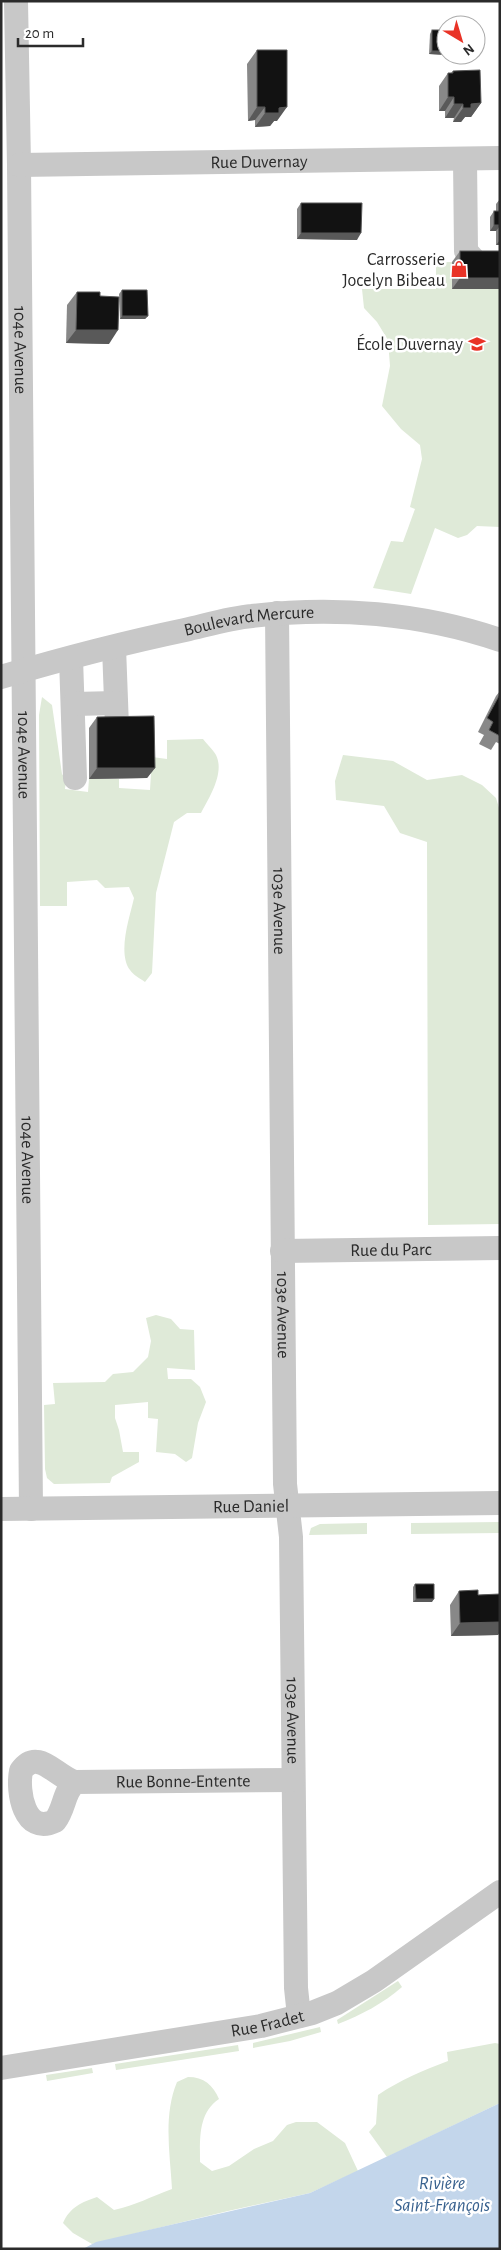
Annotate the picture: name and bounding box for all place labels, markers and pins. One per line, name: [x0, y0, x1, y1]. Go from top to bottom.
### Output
place label: Carrosserie Jocelyn Bibeau: [342, 251, 445, 290]
shop icon: Carrosserie Jocelyn Bibeau: [449, 259, 469, 279]
place label: École Duvernay: [356, 333, 463, 354]
school or university icon: École Duvernay: [467, 334, 487, 354]

